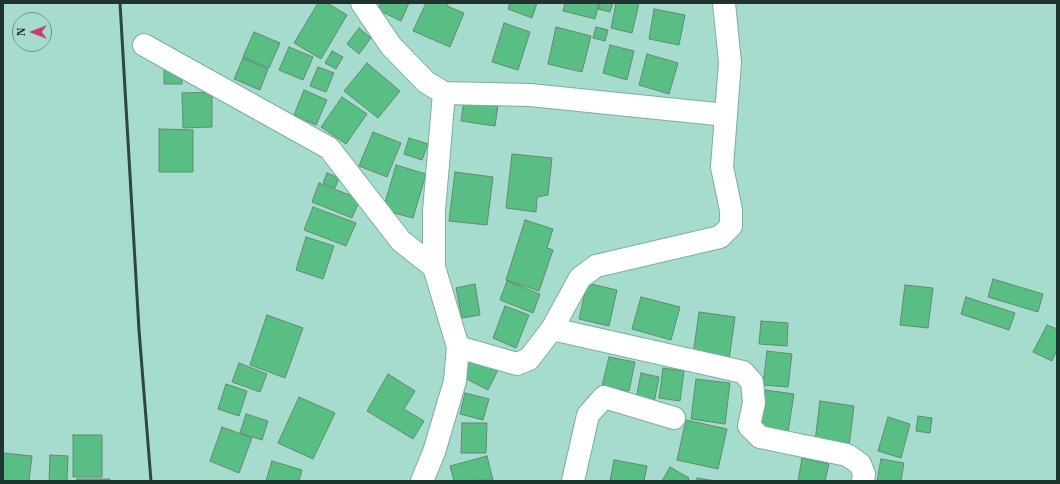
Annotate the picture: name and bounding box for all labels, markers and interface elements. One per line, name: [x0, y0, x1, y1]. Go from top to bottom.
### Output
north arrow: [12, 12, 52, 52]
text: N: [14, 28, 28, 36]

